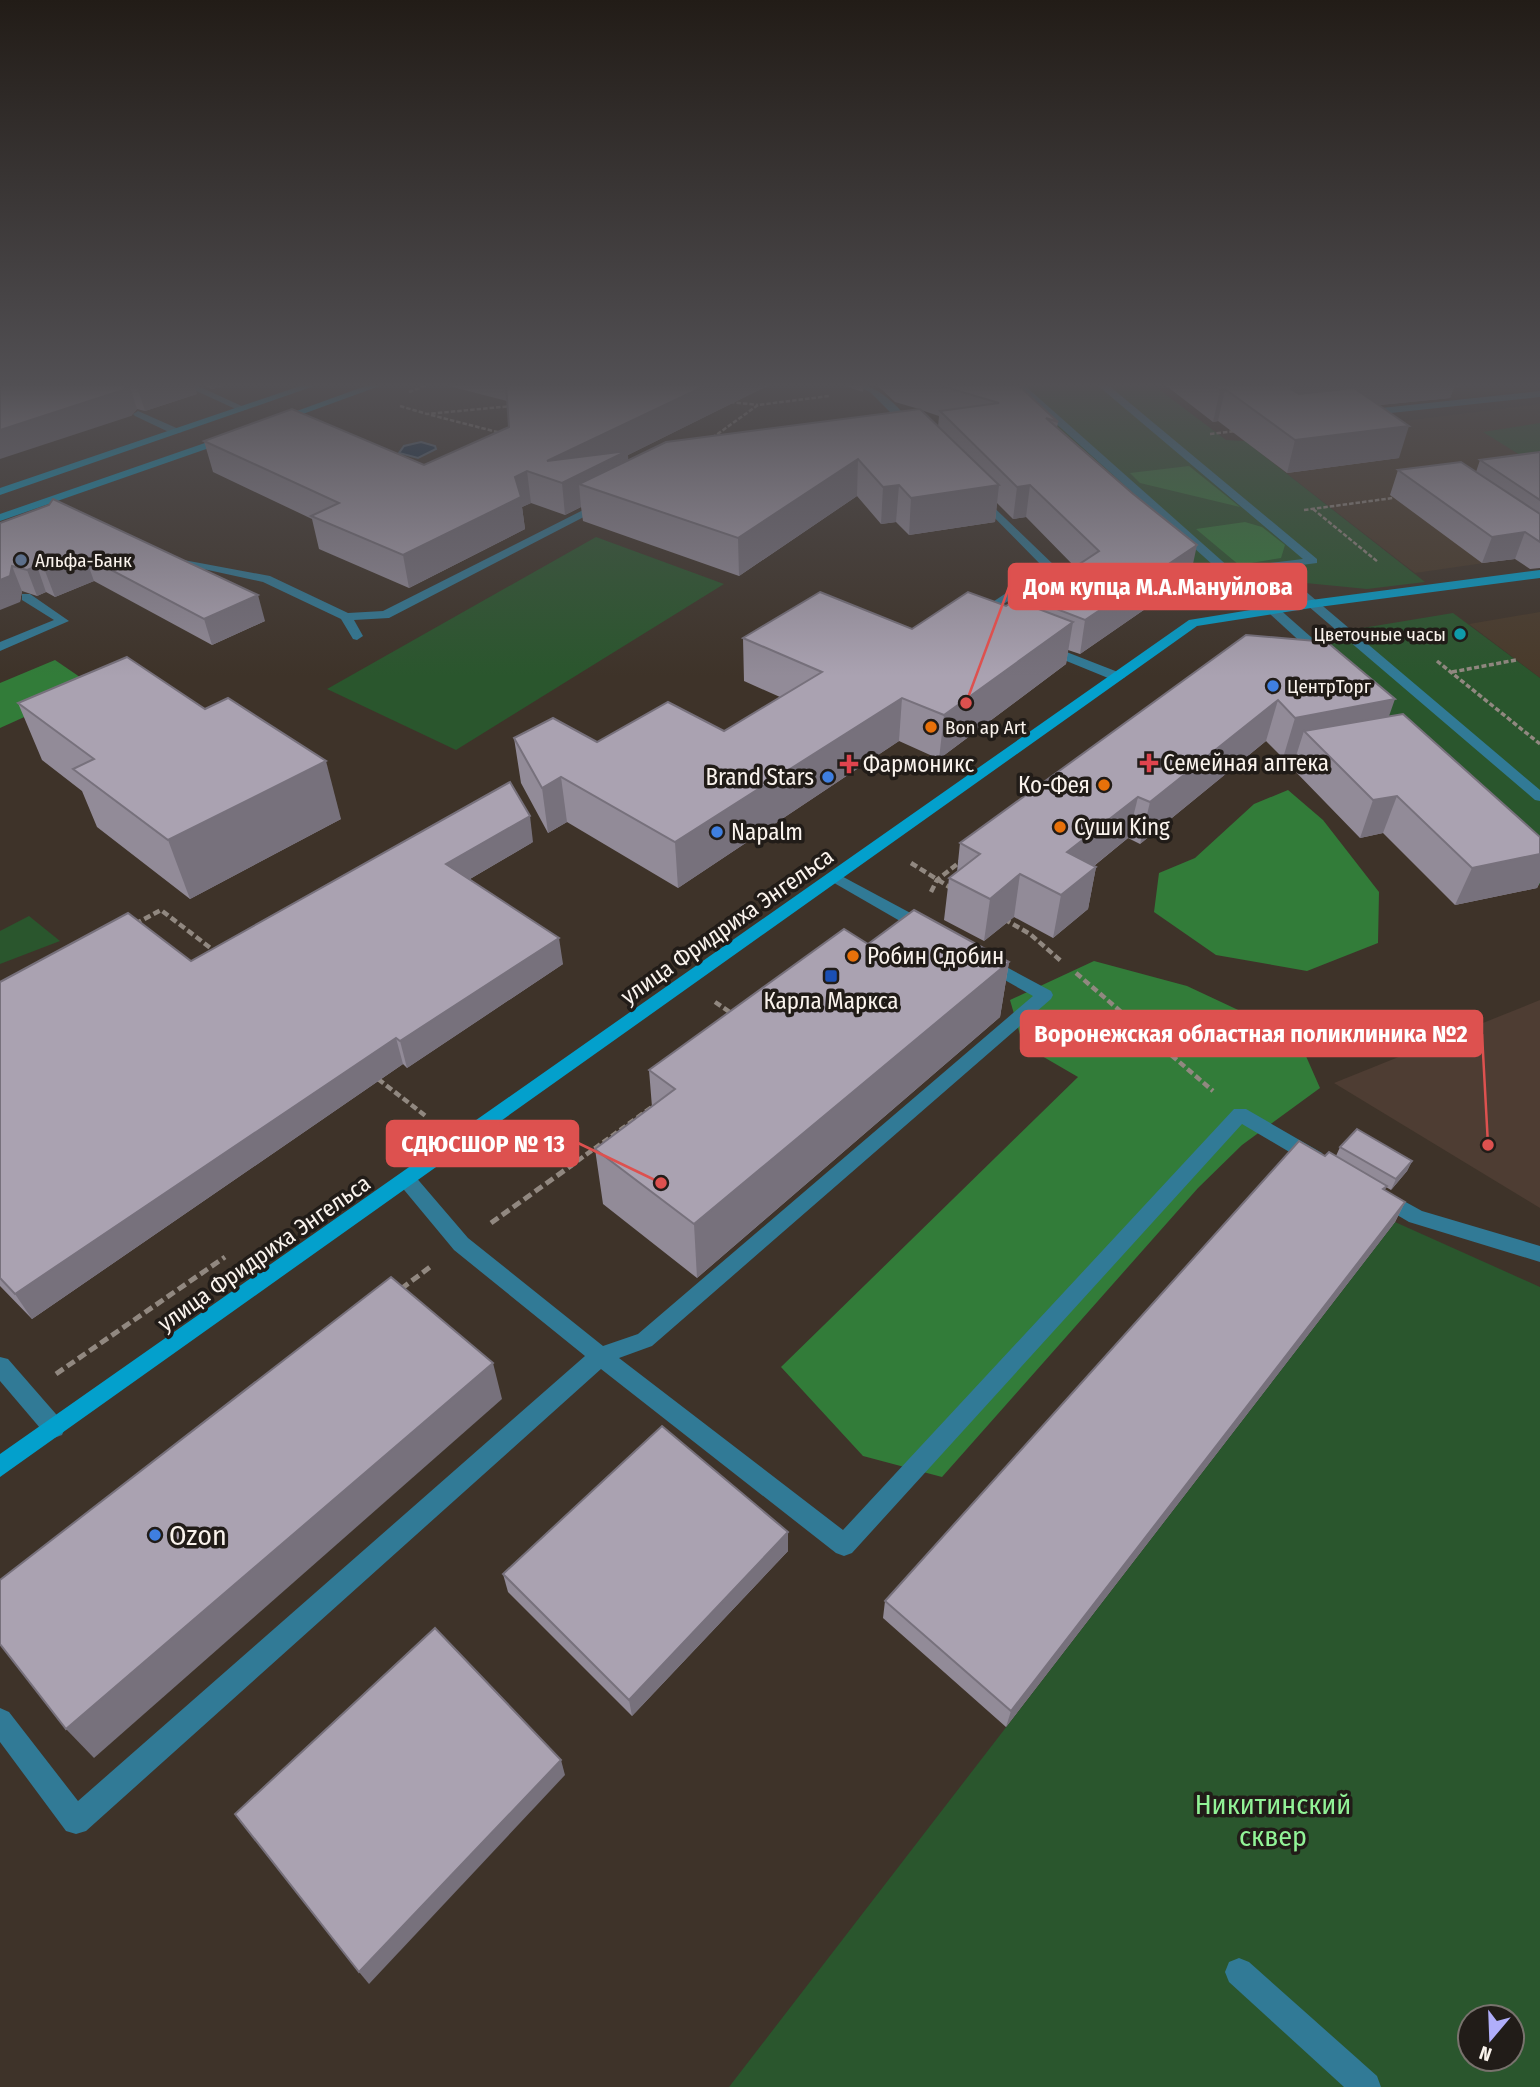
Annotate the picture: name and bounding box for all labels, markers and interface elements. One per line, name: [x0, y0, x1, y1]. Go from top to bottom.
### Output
place label: Альфа-Банк: [35, 549, 132, 572]
marker: Альфа-Банк: [13, 552, 29, 568]
callout: Дом купца М.А.Мануйлова: [1009, 564, 1306, 609]
text: Дом купца М.А.Мануйлова: [1022, 573, 1293, 601]
place label: Цветочные часы: [1313, 623, 1446, 646]
marker: Цветочные часы: [1452, 626, 1468, 642]
place label: ЦентрТорг: [1287, 675, 1372, 698]
marker: ЦентрТорг: [1265, 678, 1281, 694]
place label: Bon ap Art: [945, 716, 1027, 739]
marker: Bon ap Art: [923, 719, 939, 735]
place label: Семейная аптека: [1163, 749, 1329, 777]
place label: Фармоникс: [863, 750, 974, 778]
marker: Семейная аптека: [1141, 755, 1157, 771]
marker: Фармоникс: [841, 756, 857, 772]
place label: Brand Stars: [705, 763, 814, 791]
marker: Brand Stars: [820, 769, 836, 785]
place label: Ко-Фея: [1018, 771, 1090, 799]
marker: Ко-Фея: [1096, 777, 1112, 793]
place label: Суши King: [1074, 813, 1170, 841]
place label: Napalm: [731, 818, 803, 846]
marker: Суши King: [1052, 819, 1068, 835]
marker: Napalm: [709, 824, 725, 840]
street label: улица Фридриха Энгельса: [615, 842, 839, 1010]
place label: Робин Сдобин: [867, 942, 1004, 970]
marker: Робин Сдобин: [845, 948, 861, 964]
marker: Карла Маркса: [823, 968, 839, 984]
place label: Карла Маркса: [763, 987, 899, 1015]
callout: Воронежская областная поликлиника №2: [1021, 1011, 1482, 1056]
text: Воронежская областная поликлиника №2: [1034, 1020, 1468, 1048]
callout: СДЮСШОР № 13: [387, 1121, 578, 1166]
text: СДЮСШОР № 13: [401, 1130, 565, 1158]
street label: улица Фридриха Энгельса: [152, 1169, 376, 1337]
place label: Ozon: [169, 1519, 227, 1552]
marker: Ozon: [147, 1527, 163, 1543]
park label: Никитинский сквер: [1195, 1788, 1351, 1853]
north arrow: [1456, 2003, 1526, 2073]
text: N: [1476, 2041, 1495, 2066]

